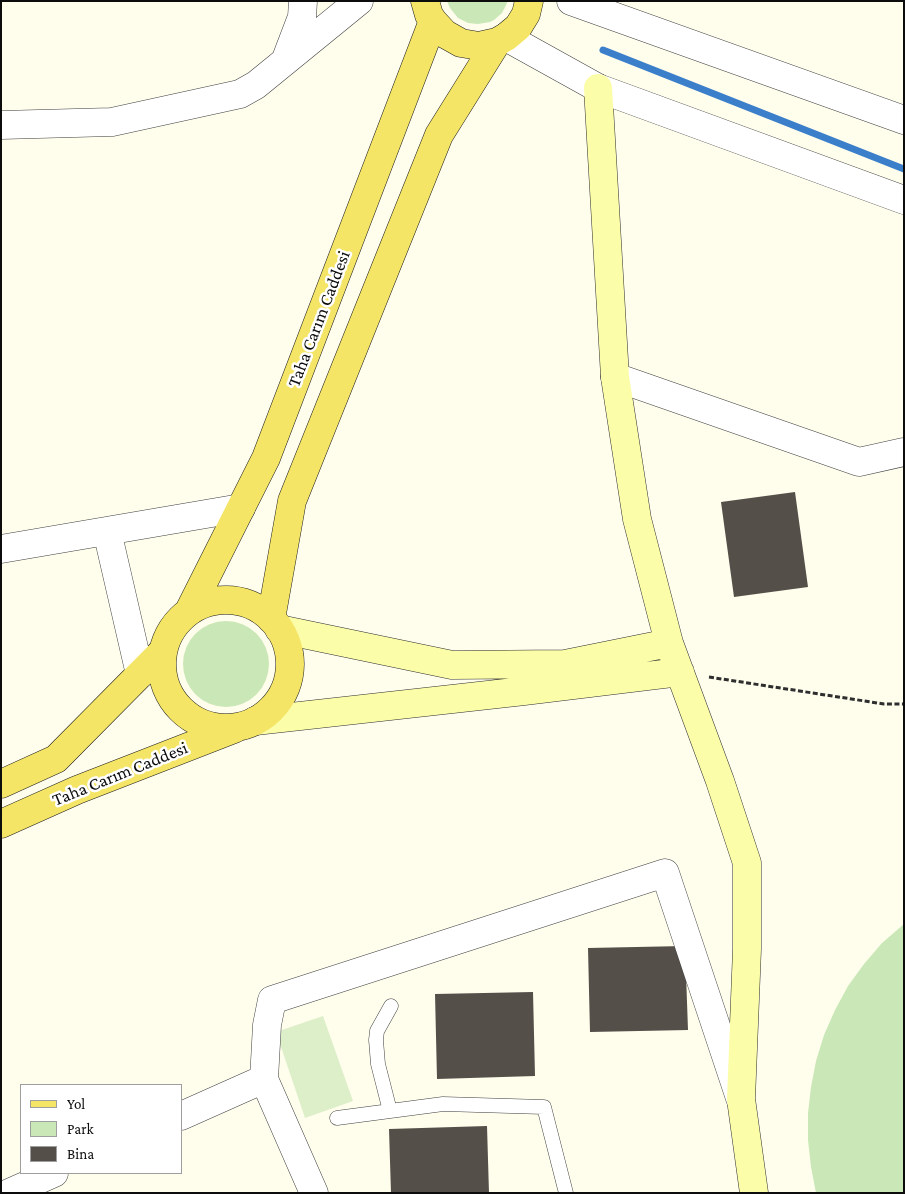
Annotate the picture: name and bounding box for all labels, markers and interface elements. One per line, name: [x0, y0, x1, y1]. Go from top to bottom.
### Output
street label: Taha Carım Caddesi: [283, 248, 355, 390]
street label: Taha Carım Caddesi: [49, 737, 191, 811]
legend: [20, 1084, 182, 1174]
text: Yol: [67, 1096, 85, 1112]
text: Park: [67, 1121, 94, 1137]
text: Bina: [67, 1146, 94, 1162]

